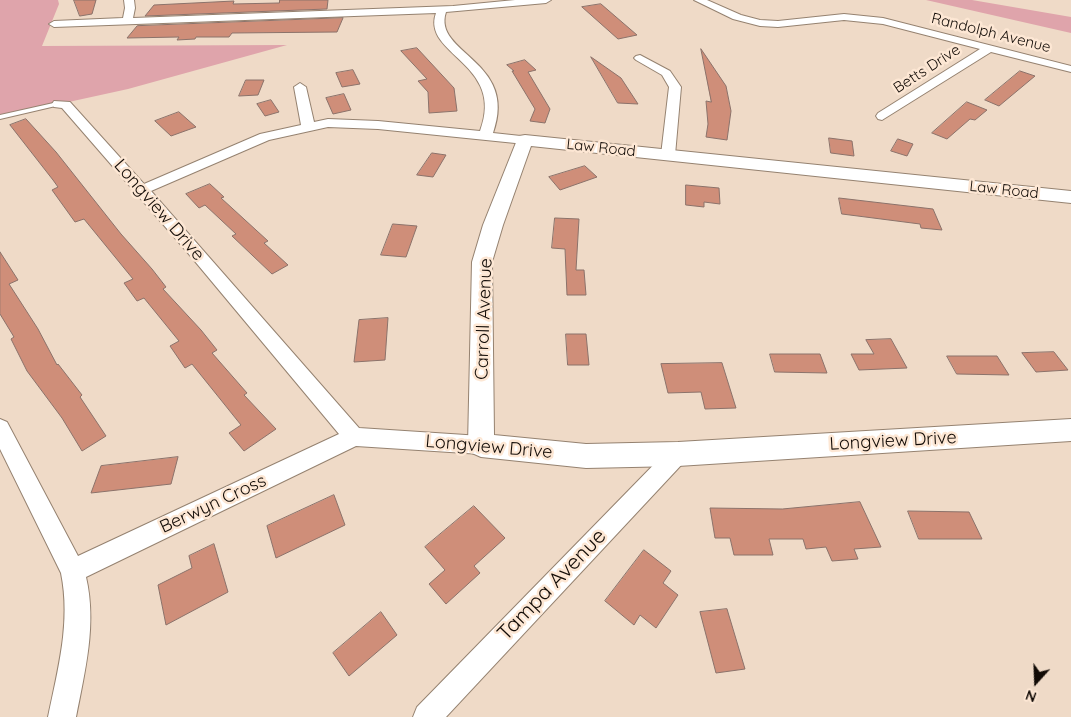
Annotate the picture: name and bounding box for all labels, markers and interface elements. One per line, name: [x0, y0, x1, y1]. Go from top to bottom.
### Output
street label: Randolph Avenue: [929, 9, 1053, 57]
street label: Betts Drive: [890, 41, 964, 97]
street label: Law Road: [565, 135, 637, 161]
street label: Longview Drive: [109, 155, 209, 265]
street label: Law Road: [968, 177, 1040, 203]
street label: Carroll Avenue: [471, 258, 497, 380]
street label: Longview Drive: [829, 427, 957, 455]
street label: Longview Drive: [425, 431, 553, 463]
street label: Berwyn Cross: [156, 470, 270, 538]
street label: Tampa Avenue: [492, 524, 612, 646]
north arrow: [1011, 657, 1061, 707]
text: N: [1023, 686, 1039, 706]

